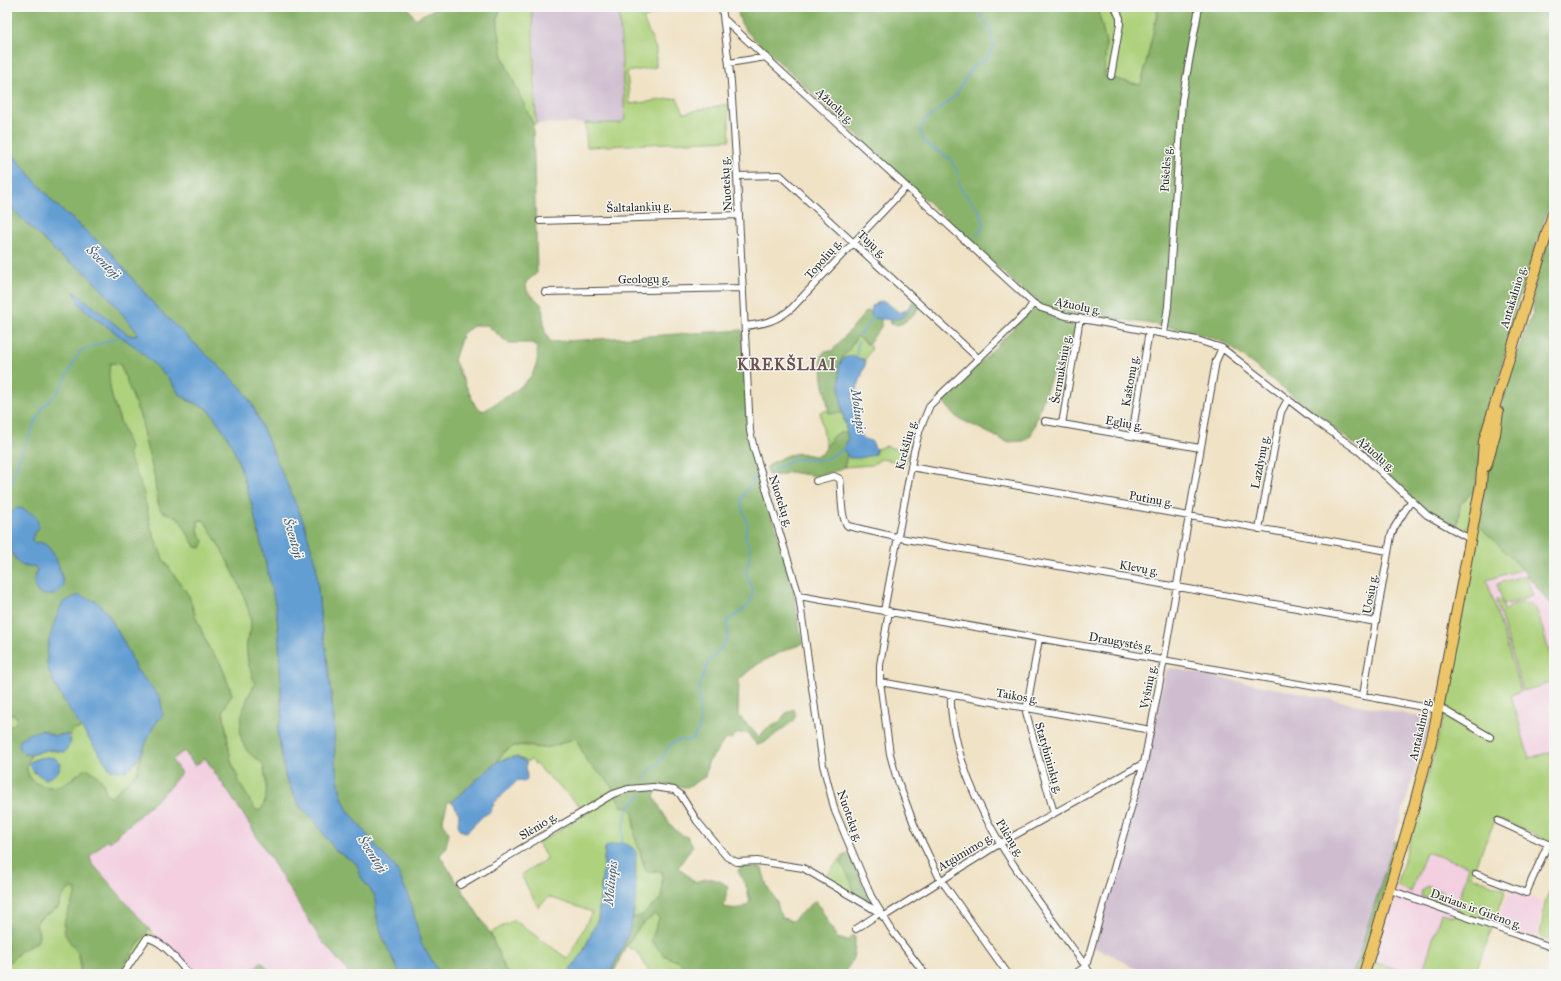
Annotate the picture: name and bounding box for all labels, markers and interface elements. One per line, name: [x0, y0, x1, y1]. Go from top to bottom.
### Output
street label: Ąžuolų g.: [812, 84, 857, 128]
street label: Pušelės g.: [1157, 146, 1176, 192]
street label: Nuotekų g.: [717, 156, 736, 212]
street label: Šaltalankių g.: [606, 197, 672, 216]
street label: Tujų g.: [854, 227, 889, 262]
street label: Topolių g.: [802, 236, 845, 283]
water label: Šventoji: [82, 241, 125, 283]
street label: Antakalnio g.: [1497, 264, 1530, 331]
street label: Geologų g.: [618, 272, 670, 287]
street label: Ąžuolų g.: [1053, 294, 1102, 319]
street label: Šermukšnių g.: [1046, 333, 1075, 405]
district label: KREKŠLIAI: [737, 354, 837, 374]
street label: Kaštonų g.: [1119, 354, 1142, 408]
water label: Moliupis: [847, 386, 869, 435]
street label: Eglių g.: [1104, 413, 1144, 434]
street label: Krekšlių g.: [893, 418, 920, 472]
street label: Ąžuolų g.: [1353, 433, 1398, 475]
street label: Lazdynų g.: [1248, 434, 1273, 490]
street label: Nuotekų g.: [765, 473, 796, 529]
street label: Putinų g.: [1128, 488, 1174, 511]
water label: Šventoji: [279, 515, 307, 561]
street label: Klevų g.: [1118, 558, 1160, 579]
street label: Uosių g.: [1360, 573, 1381, 615]
street label: Draugystės g.: [1087, 629, 1154, 656]
street label: Vyšnių g.: [1137, 664, 1160, 712]
street label: Taikos g.: [995, 685, 1039, 708]
street label: Antakalnio g.: [1406, 696, 1435, 763]
street label: Statybininkų g.: [1031, 720, 1066, 796]
street label: Nuotekų g.: [833, 788, 866, 844]
street label: Slėnio g.: [517, 809, 560, 844]
street label: Pilėnų g.: [992, 817, 1027, 860]
street label: Atgimimo g.: [934, 830, 995, 875]
water label: Šventoji: [354, 831, 391, 877]
water label: Moliupis: [600, 860, 621, 908]
street label: Dariaus ir Girėno g.: [1428, 886, 1523, 933]

